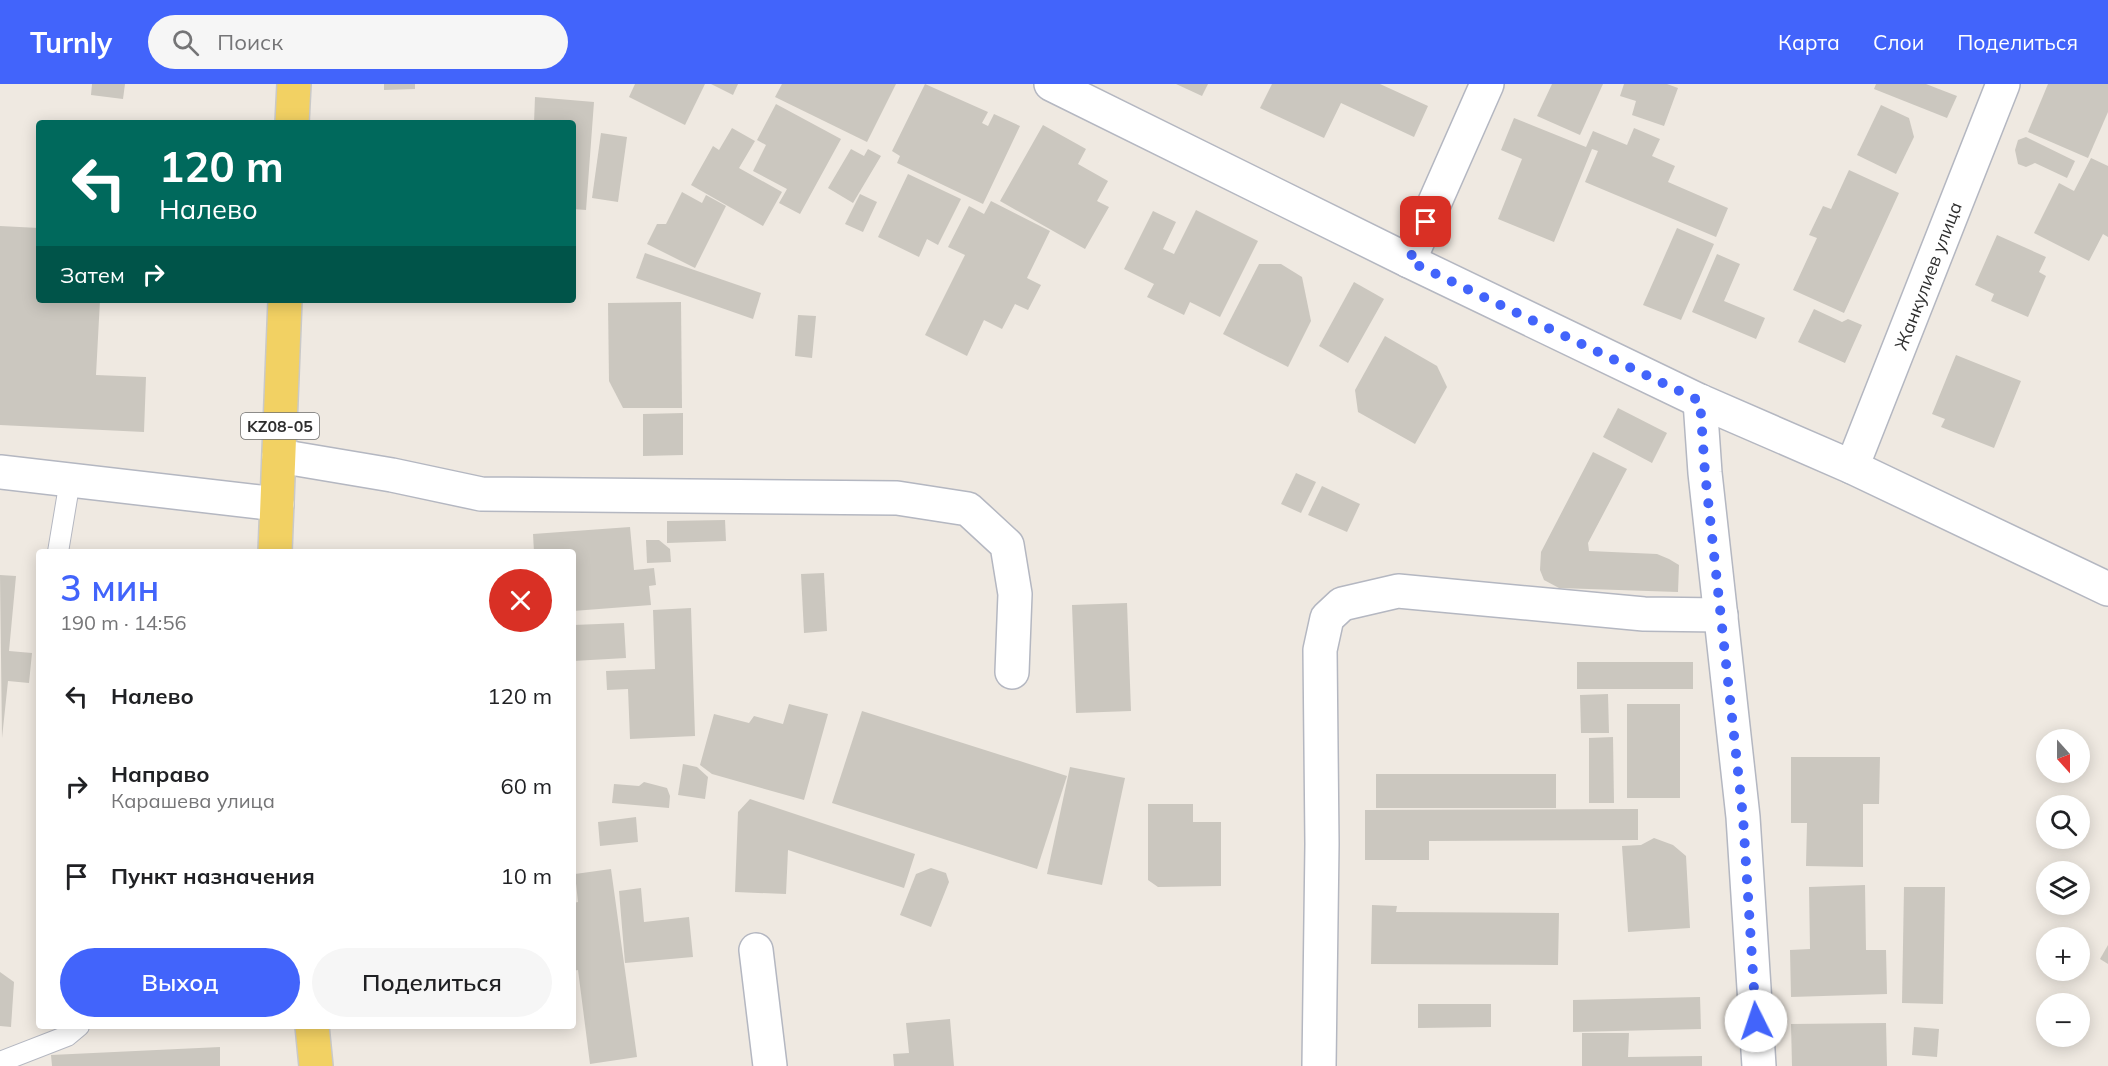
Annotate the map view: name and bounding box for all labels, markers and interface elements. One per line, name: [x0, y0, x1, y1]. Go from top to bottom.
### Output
search box: [148, 15, 568, 69]
text: Turnly: [30, 25, 112, 60]
icon: search: [169, 26, 202, 59]
text: Поиск: [217, 28, 283, 56]
text: Карта: [1778, 29, 1840, 55]
text: Слои: [1873, 29, 1924, 55]
text: Поделиться: [1957, 29, 2078, 55]
text: 120 m: [159, 140, 284, 193]
icon: left: [60, 144, 138, 222]
text: Налево: [159, 192, 258, 226]
pin: [1400, 196, 1451, 247]
street label: Жанкулиев улица: [1889, 199, 1967, 353]
icon: arrive: [1409, 205, 1442, 238]
icon: right: [137, 258, 170, 291]
text: Затем: [60, 261, 125, 289]
road number: KZ08-05: [241, 413, 319, 439]
text: 3 мин: [60, 565, 159, 610]
button: close: [489, 569, 552, 632]
text: 190 m · 14:56: [60, 610, 186, 635]
icon: left: [60, 680, 93, 713]
text: Налево: [111, 682, 194, 710]
text: 120 m: [487, 682, 552, 710]
north arrow: [2036, 729, 2090, 783]
map controls: [2036, 729, 2090, 1047]
text: Направо: [111, 760, 209, 788]
icon: right: [60, 770, 93, 803]
text: 60 m: [501, 772, 552, 800]
text: Карашева улица: [111, 788, 275, 813]
button: search: [2036, 795, 2090, 849]
icon: arrive: [60, 860, 93, 893]
button: layers: [2036, 861, 2090, 915]
text: Пункт назначения: [111, 862, 315, 890]
text: 10 m: [501, 862, 552, 890]
button: +: [2036, 927, 2090, 981]
button: Выход: [60, 948, 300, 1017]
button: Поделиться: [312, 948, 552, 1017]
position arrow: [1724, 989, 1788, 1053]
button: −: [2036, 993, 2090, 1047]

